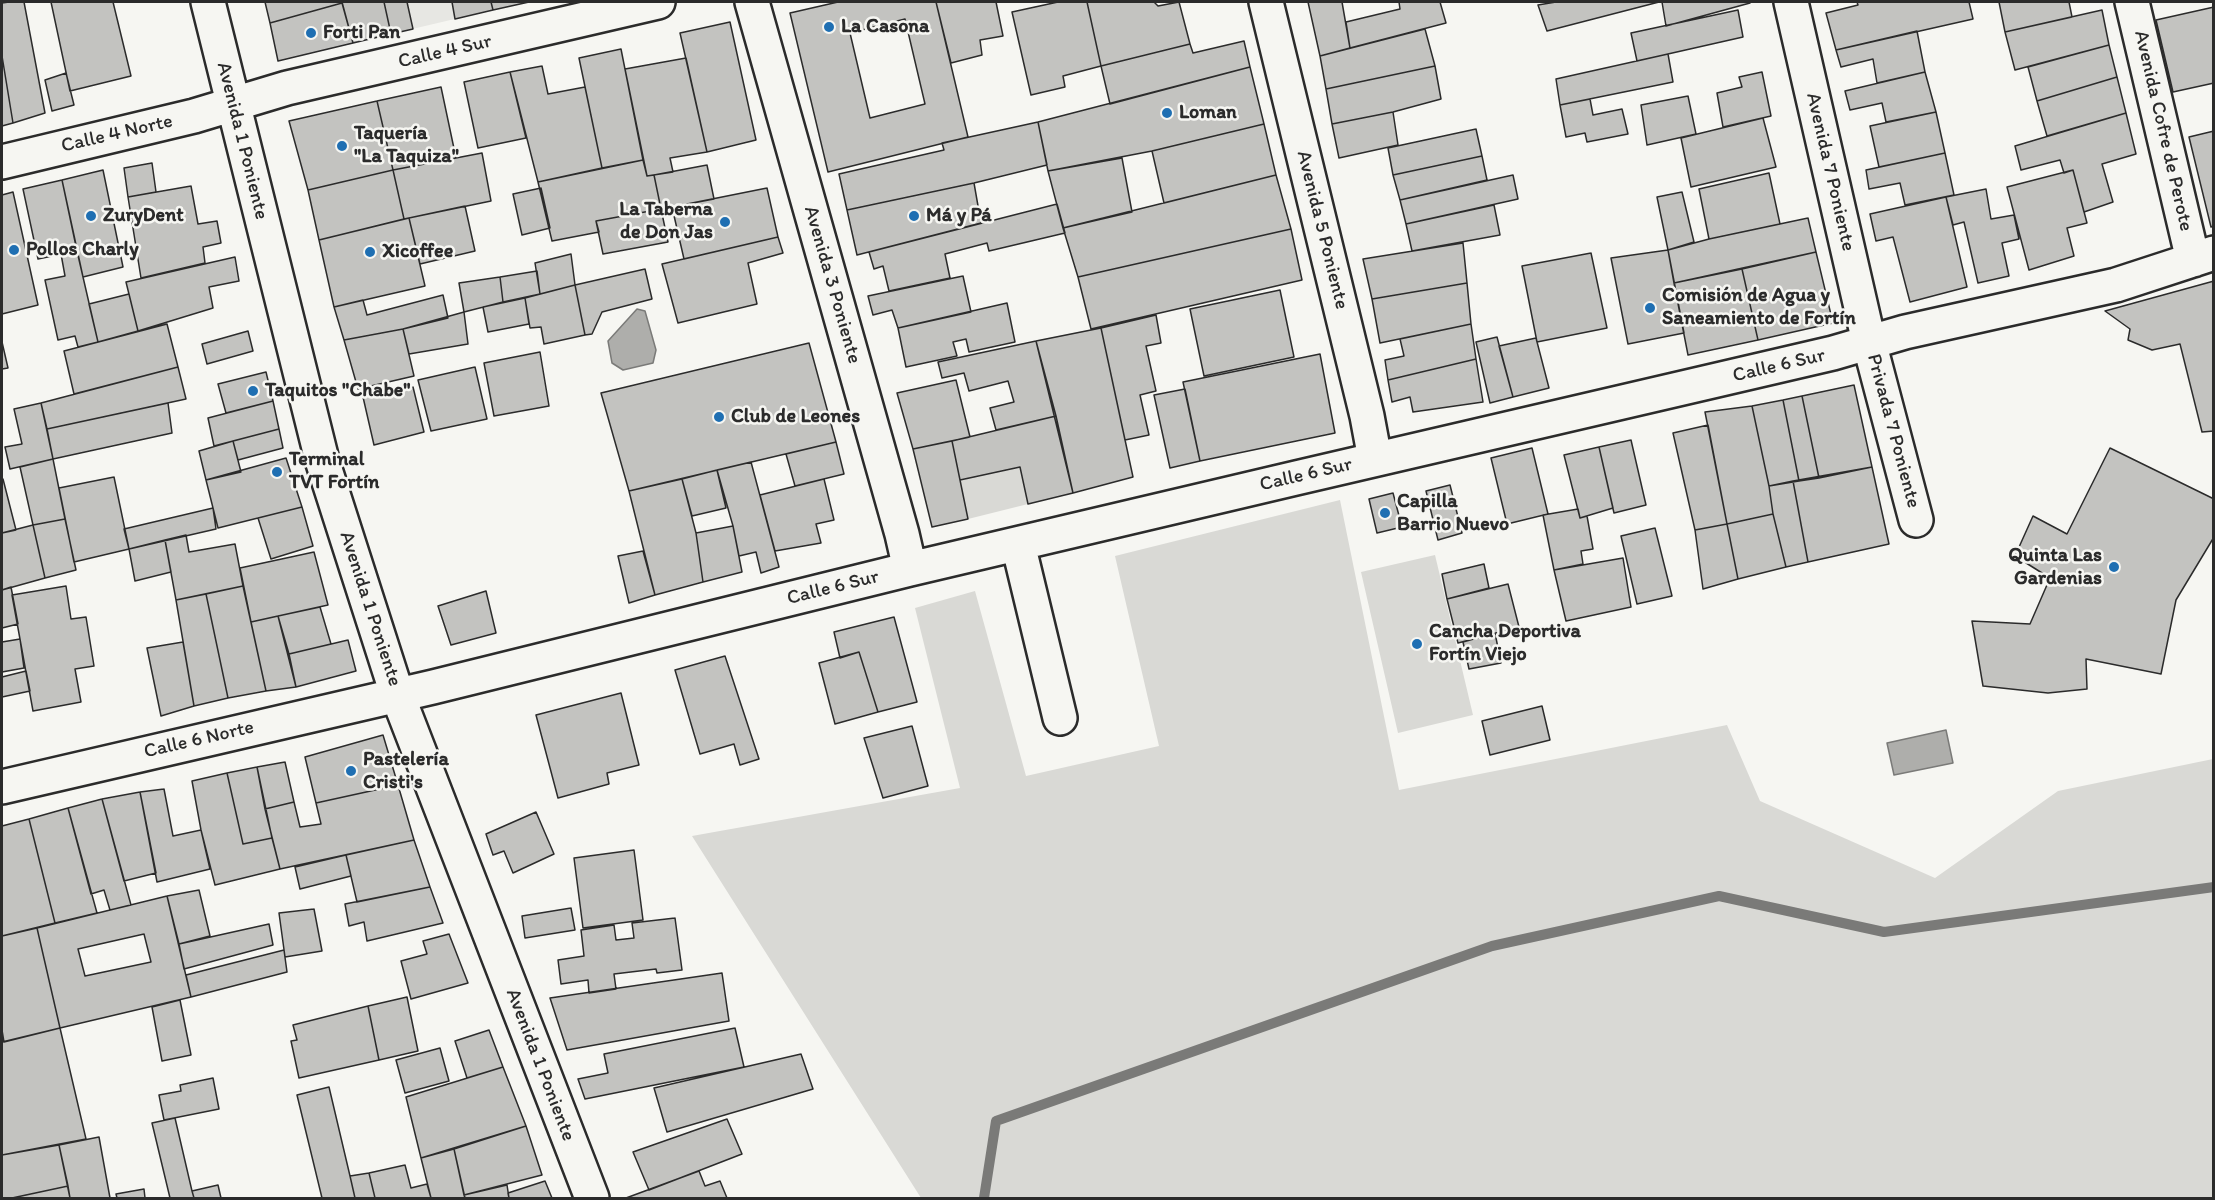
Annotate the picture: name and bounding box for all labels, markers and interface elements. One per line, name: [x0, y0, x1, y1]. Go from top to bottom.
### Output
place label: La Casona: [841, 15, 929, 39]
marker: La Casona: [822, 20, 836, 34]
place label: Forti Pan: [323, 21, 400, 45]
marker: Forti Pan: [304, 26, 318, 40]
street label: Avenida Cofre de Perote: [2128, 28, 2198, 234]
street label: Calle 4 Sur: [396, 30, 494, 74]
street label: Avenida 1 Poniente: [211, 60, 273, 222]
street label: Avenida 7 Poniente: [1800, 90, 1860, 254]
place label: Loman: [1179, 101, 1237, 125]
marker: Loman: [1160, 106, 1174, 120]
street label: Calle 4 Norte: [59, 110, 175, 158]
place label: Taquería "La Taquiza": [354, 122, 459, 169]
marker: Taquería "La Taquiza": [335, 139, 349, 153]
street label: Avenida 5 Poniente: [1291, 148, 1353, 312]
place label: La Taberna de Don Jas: [619, 198, 713, 245]
street label: Avenida 3 Poniente: [798, 203, 866, 367]
place label: ZuryDent: [103, 204, 184, 228]
place label: Má y Pá: [926, 204, 992, 228]
marker: ZuryDent: [84, 209, 98, 223]
marker: Má y Pá: [907, 209, 921, 223]
marker: La Taberna de Don Jas: [718, 215, 732, 229]
place label: Pollos Charly: [26, 238, 139, 262]
place label: Xicoffee: [382, 240, 453, 264]
marker: Pollos Charly: [7, 243, 21, 257]
marker: Xicoffee: [363, 245, 377, 259]
place label: Comisión de Agua y Saneamiento de Fortín: [1662, 284, 1856, 331]
marker: Comisión de Agua y Saneamiento de Fortín: [1643, 301, 1657, 315]
street label: Calle 6 Sur: [1731, 344, 1827, 388]
street label: Privada 7 Poniente: [1861, 351, 1925, 511]
place label: Taquitos "Chabe": [265, 379, 411, 403]
marker: Taquitos "Chabe": [246, 384, 260, 398]
place label: Club de Leones: [731, 405, 860, 429]
marker: Club de Leones: [712, 410, 726, 424]
place label: Terminal TVT Fortín: [289, 448, 379, 495]
street label: Calle 6 Sur: [1258, 453, 1354, 497]
marker: Terminal TVT Fortín: [270, 465, 284, 479]
place label: Capilla Barrio Nuevo: [1397, 490, 1509, 537]
marker: Capilla Barrio Nuevo: [1378, 506, 1392, 520]
street label: Avenida 1 Poniente: [334, 529, 406, 689]
place label: Quinta Las Gardenias: [2008, 544, 2102, 591]
marker: Quinta Las Gardenias: [2107, 560, 2121, 574]
street label: Calle 6 Sur: [785, 565, 881, 611]
place label: Cancha Deportiva Fortín Viejo: [1429, 620, 1581, 667]
marker: Cancha Deportiva Fortín Viejo: [1410, 637, 1424, 651]
street label: Calle 6 Norte: [142, 716, 256, 764]
place label: Pastelería Cristi's: [363, 748, 449, 795]
marker: Pastelería Cristi's: [344, 764, 358, 778]
street label: Avenida 1 Poniente: [500, 985, 580, 1145]

